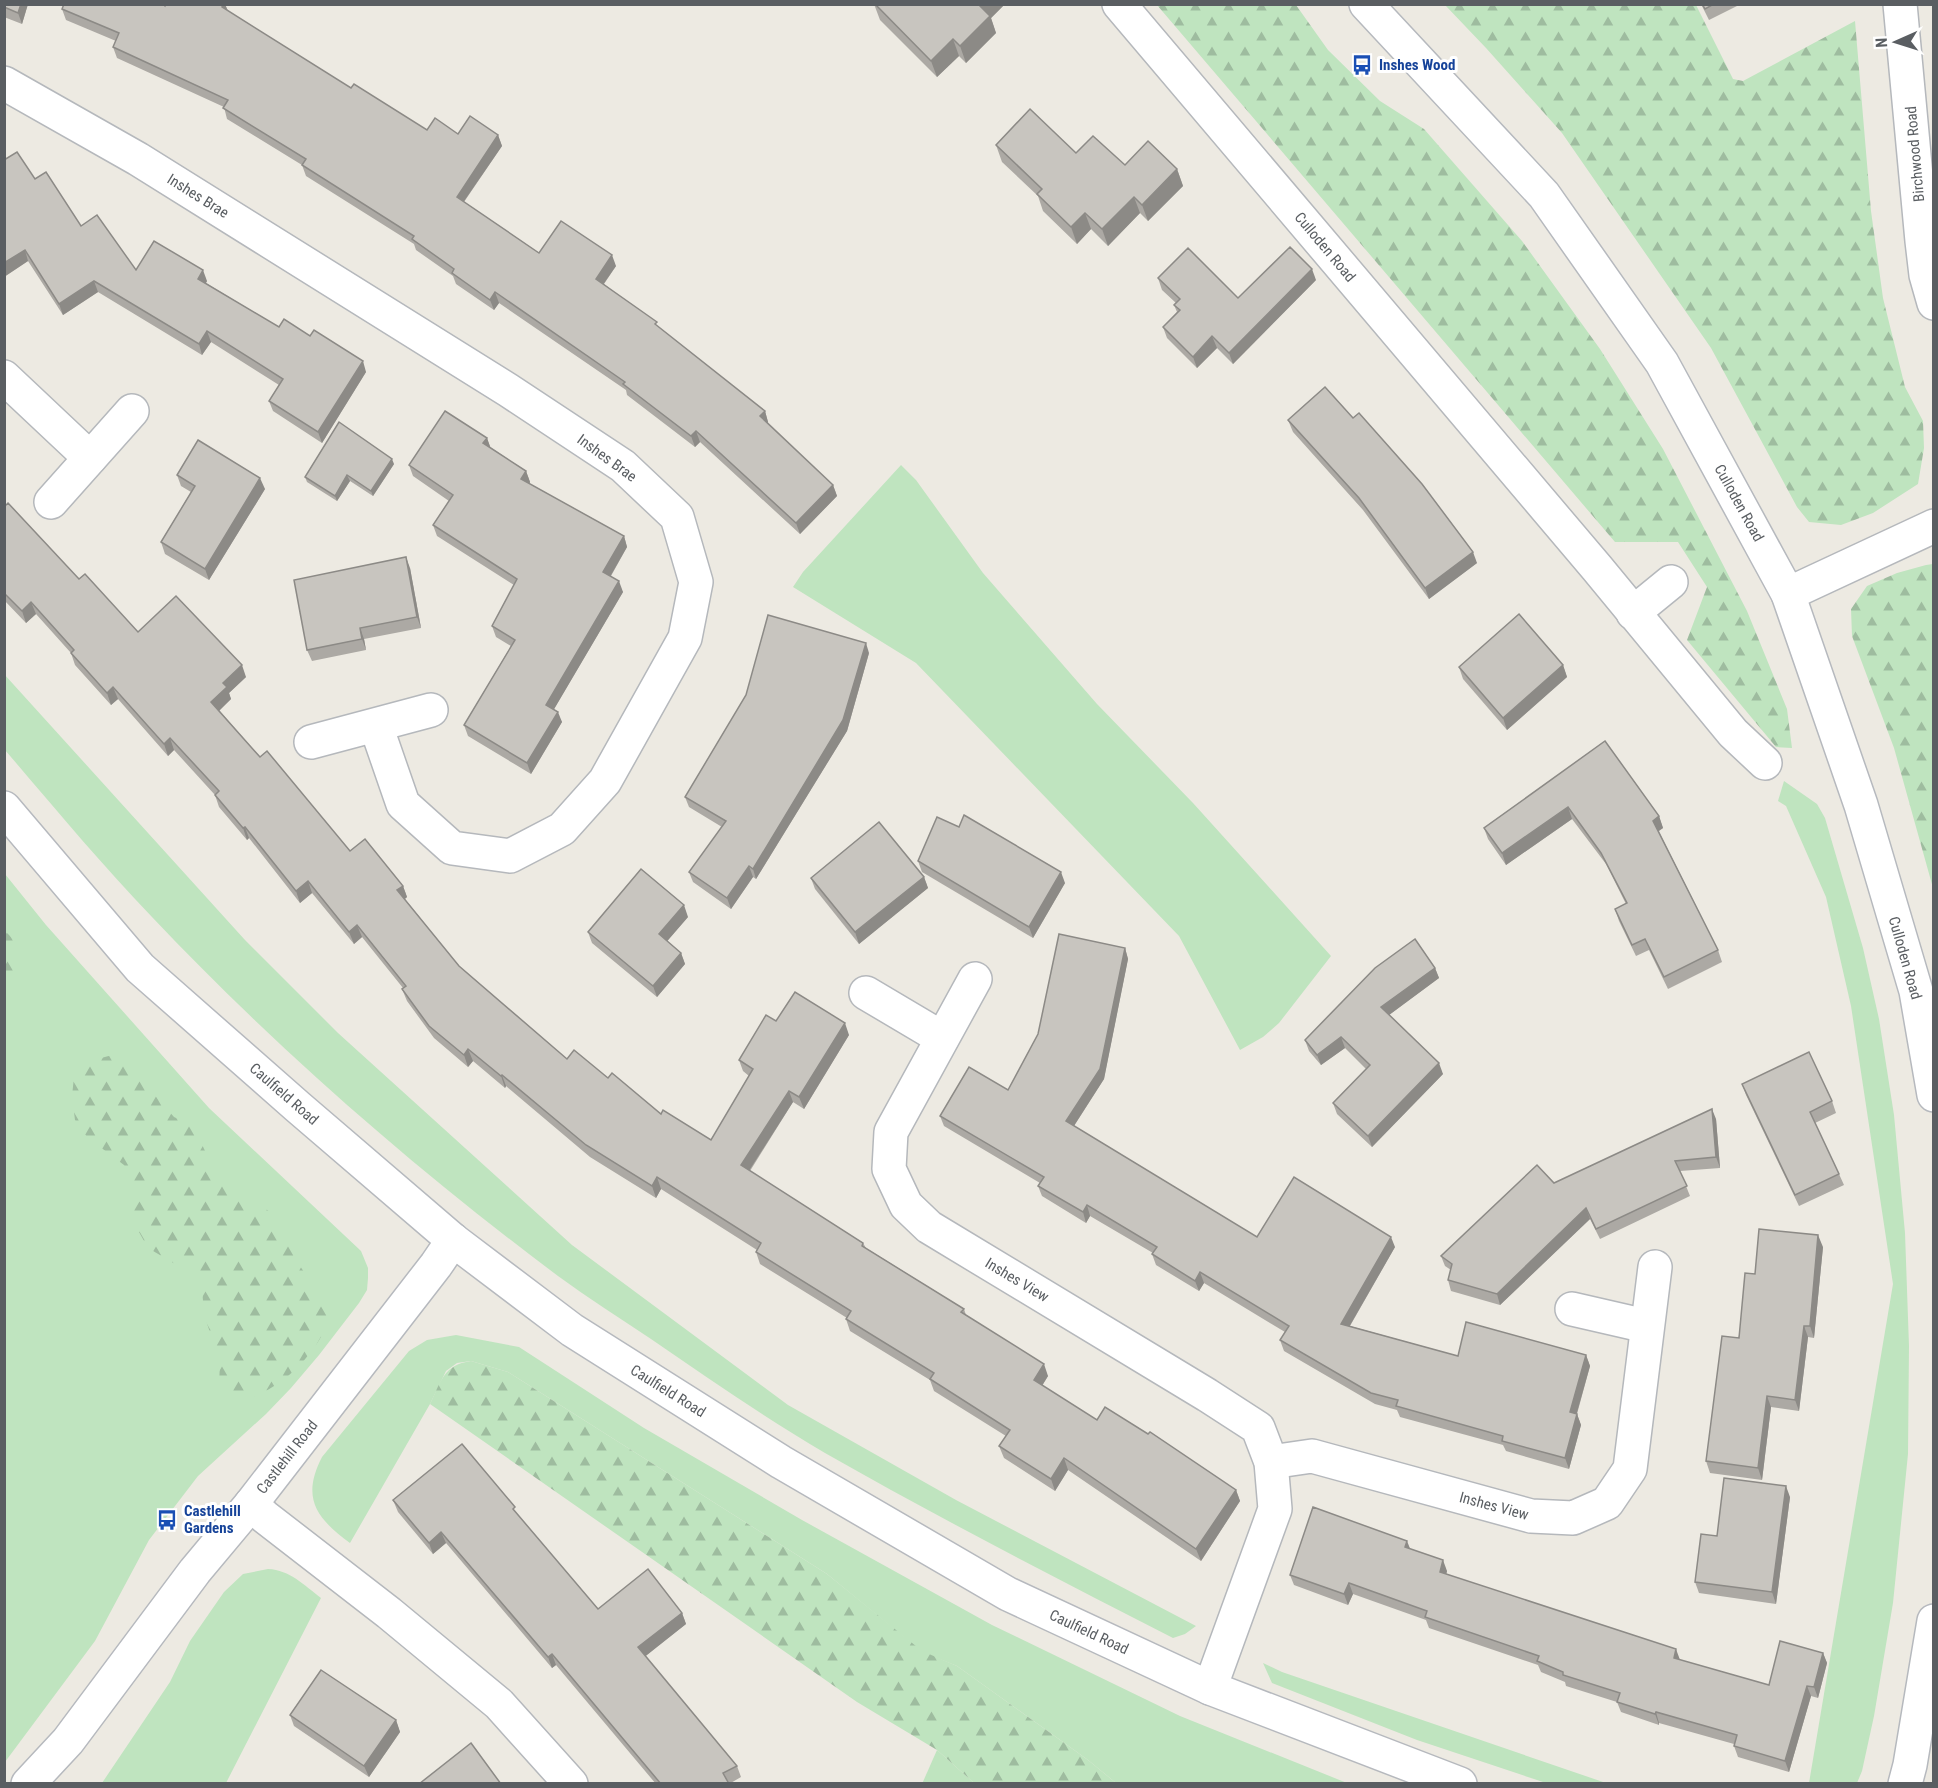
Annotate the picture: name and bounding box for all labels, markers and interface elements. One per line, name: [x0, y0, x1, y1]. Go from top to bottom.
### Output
north arrow: [1866, 12, 1926, 72]
text: N: [1872, 37, 1891, 48]
bus stop icon: Inshes Wood: [1350, 53, 1374, 77]
place label: Inshes Wood: [1379, 56, 1455, 74]
street label: Birchwood Road: [1902, 105, 1928, 203]
street label: Inshes Brae: [164, 170, 232, 222]
street label: Culloden Road: [1291, 208, 1359, 286]
street label: Inshes Brae: [574, 430, 640, 486]
street label: Culloden Road: [1710, 461, 1768, 545]
street label: Culloden Road: [1885, 914, 1925, 1002]
street label: Caulfield Road: [246, 1059, 322, 1129]
street label: Inshes View: [982, 1254, 1052, 1306]
street label: Caulfield Road: [627, 1361, 709, 1421]
street label: Castlehill Road: [253, 1417, 321, 1497]
street label: Inshes View: [1457, 1488, 1531, 1524]
place label: Castlehill Gardens: [184, 1502, 241, 1537]
bus stop icon: Castlehill Gardens: [155, 1508, 179, 1532]
street label: Caulfield Road: [1047, 1606, 1131, 1658]

